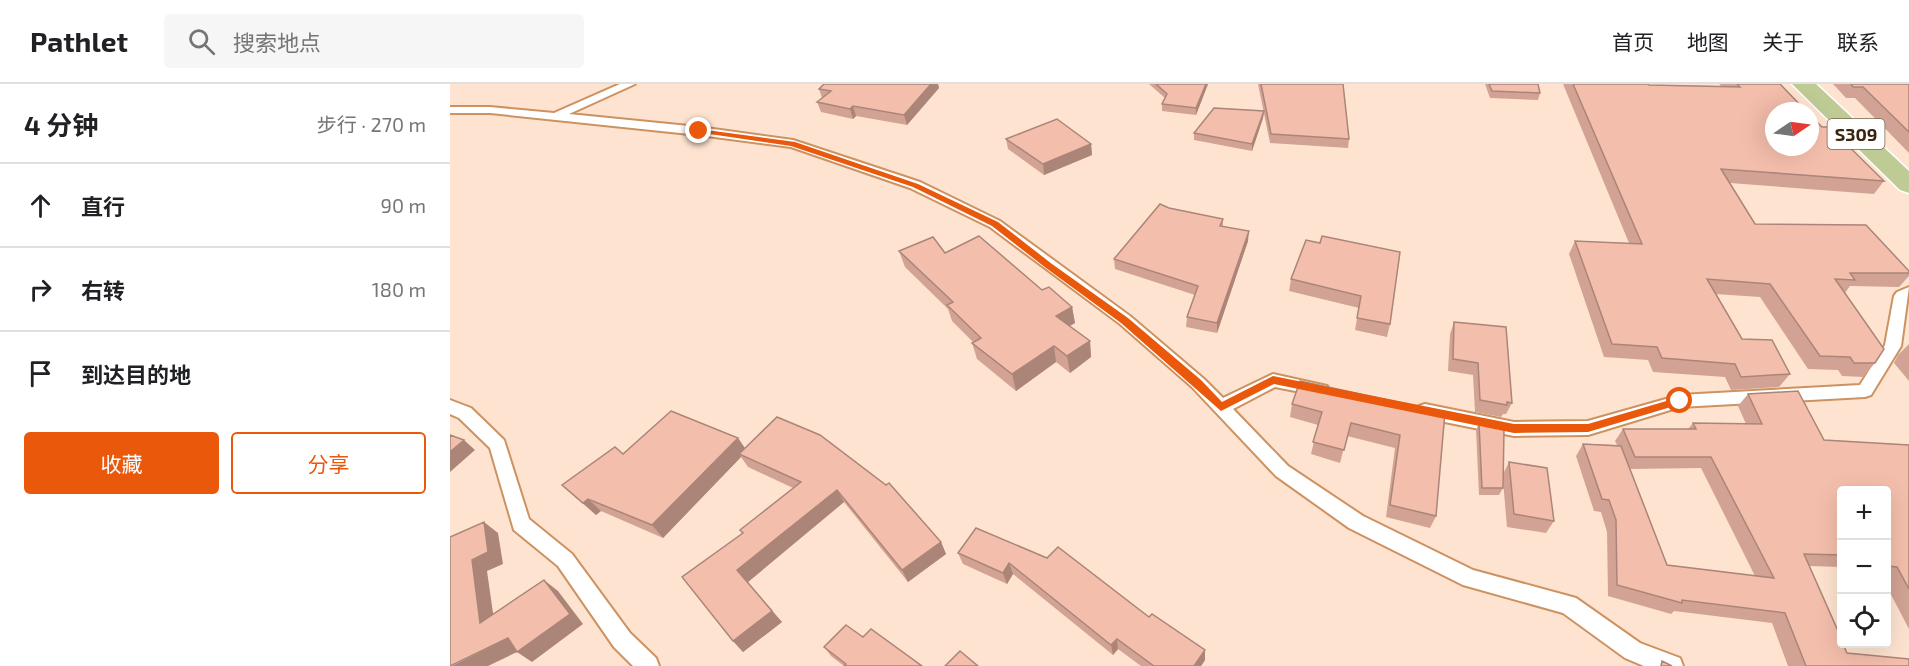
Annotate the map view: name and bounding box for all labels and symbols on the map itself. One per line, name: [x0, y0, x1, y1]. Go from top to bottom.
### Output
north arrow: [1765, 102, 1819, 156]
route end: [685, 117, 711, 143]
road number: S309: [1828, 119, 1884, 149]
route start: [1666, 387, 1692, 413]

